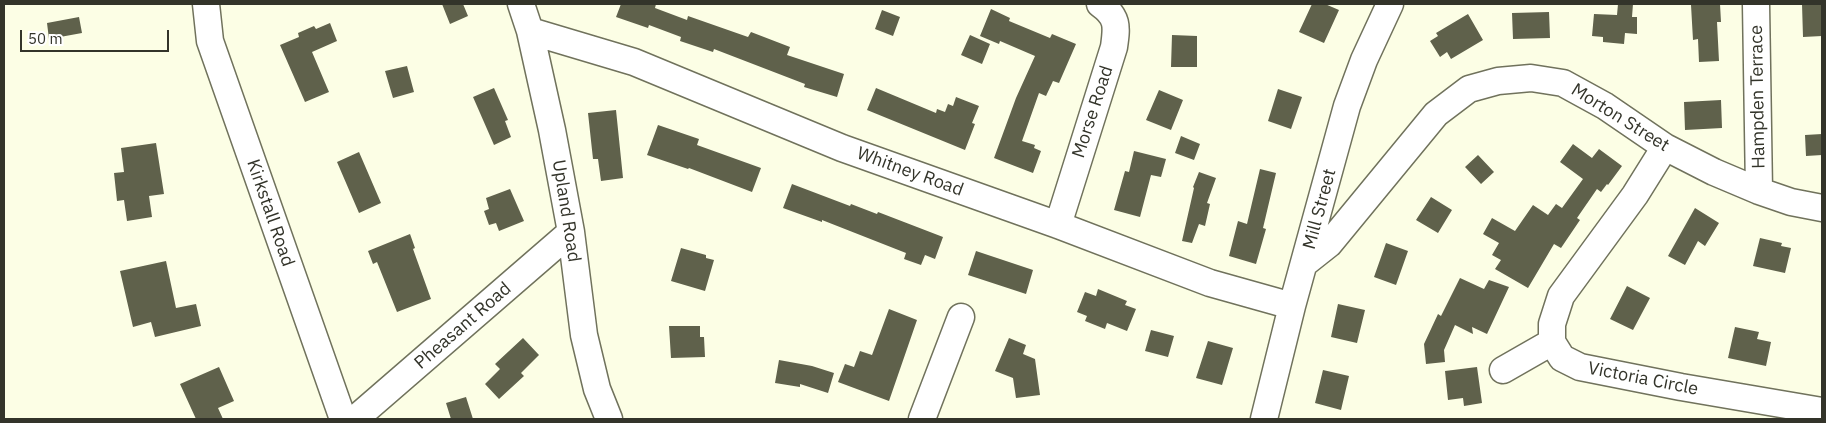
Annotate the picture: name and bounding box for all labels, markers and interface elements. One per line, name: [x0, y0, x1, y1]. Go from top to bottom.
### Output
scale bar: [22, 20, 171, 52]
street label: Hampden Terrace: [1746, 25, 1770, 169]
text: 50 m: [28, 29, 63, 48]
street label: Morse Road: [1068, 63, 1118, 161]
street label: Morton Street: [1567, 79, 1673, 157]
street label: Whitney Road: [854, 143, 966, 201]
street label: Kirkstall Road: [242, 157, 298, 269]
street label: Upland Road: [547, 158, 585, 264]
street label: Mill Street: [1299, 166, 1341, 252]
street label: Pheasant Road: [410, 278, 516, 374]
street label: Victoria Circle: [1586, 358, 1700, 400]

